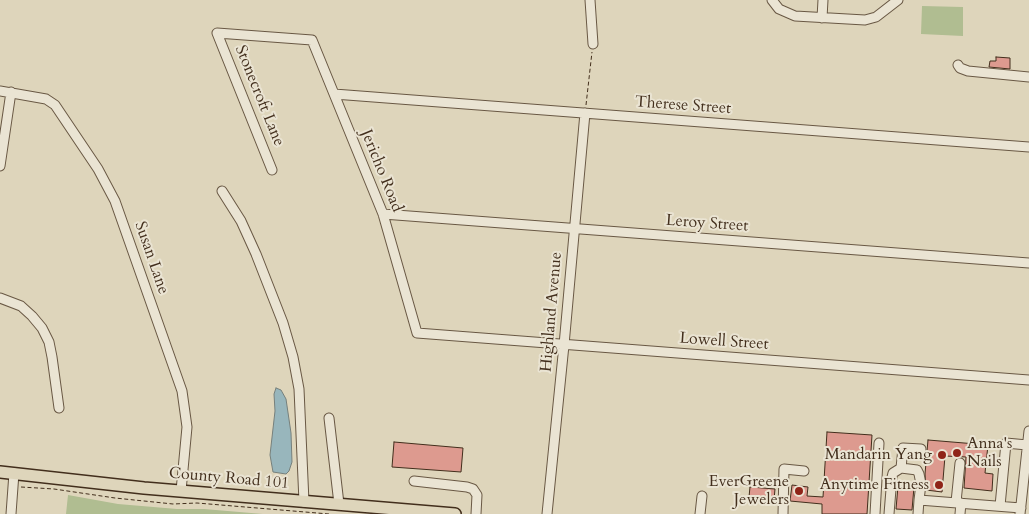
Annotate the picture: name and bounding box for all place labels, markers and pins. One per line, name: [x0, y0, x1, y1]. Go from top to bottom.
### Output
place label: Anna's Nails: [967, 434, 1012, 472]
place label: Mandarin Yang: [825, 445, 932, 465]
marker: Anna's Nails: [951, 447, 963, 459]
marker: Mandarin Yang: [936, 449, 948, 461]
place label: EverGreene Jewelers: [709, 472, 789, 510]
place label: Anytime Fitness: [820, 475, 929, 495]
marker: Anytime Fitness: [933, 479, 945, 491]
marker: EverGreene Jewelers: [793, 485, 805, 497]

